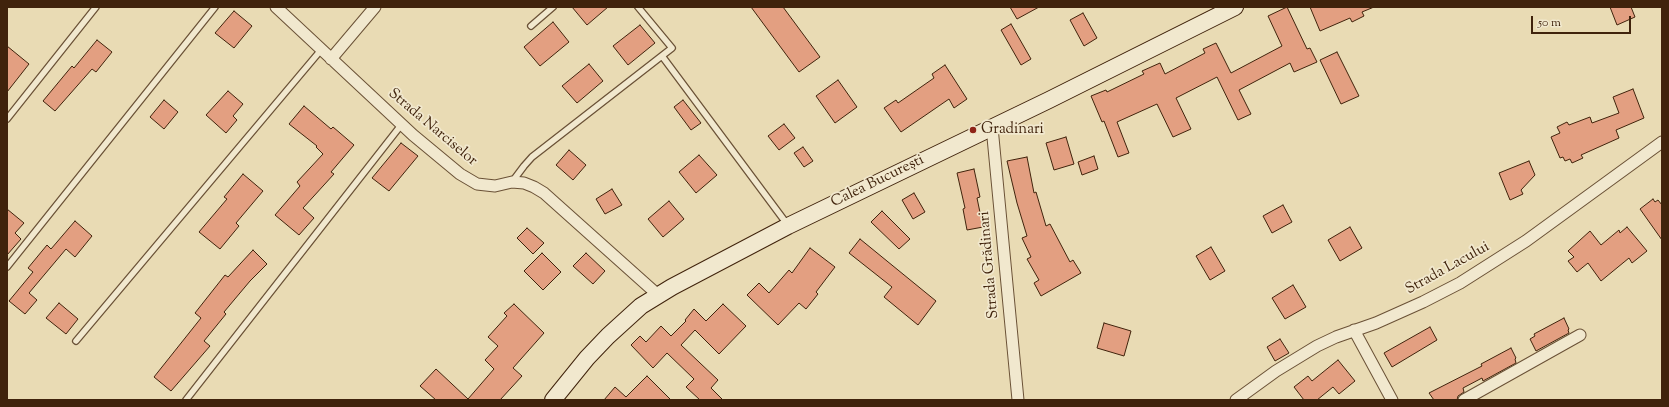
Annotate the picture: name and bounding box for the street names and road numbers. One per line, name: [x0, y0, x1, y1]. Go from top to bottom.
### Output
street label: Strada Narciselor: [384, 85, 480, 171]
street label: Calea București: [829, 152, 927, 212]
street label: Strada Grădinari: [976, 211, 1004, 319]
street label: Strada Lacului: [1403, 239, 1493, 299]

